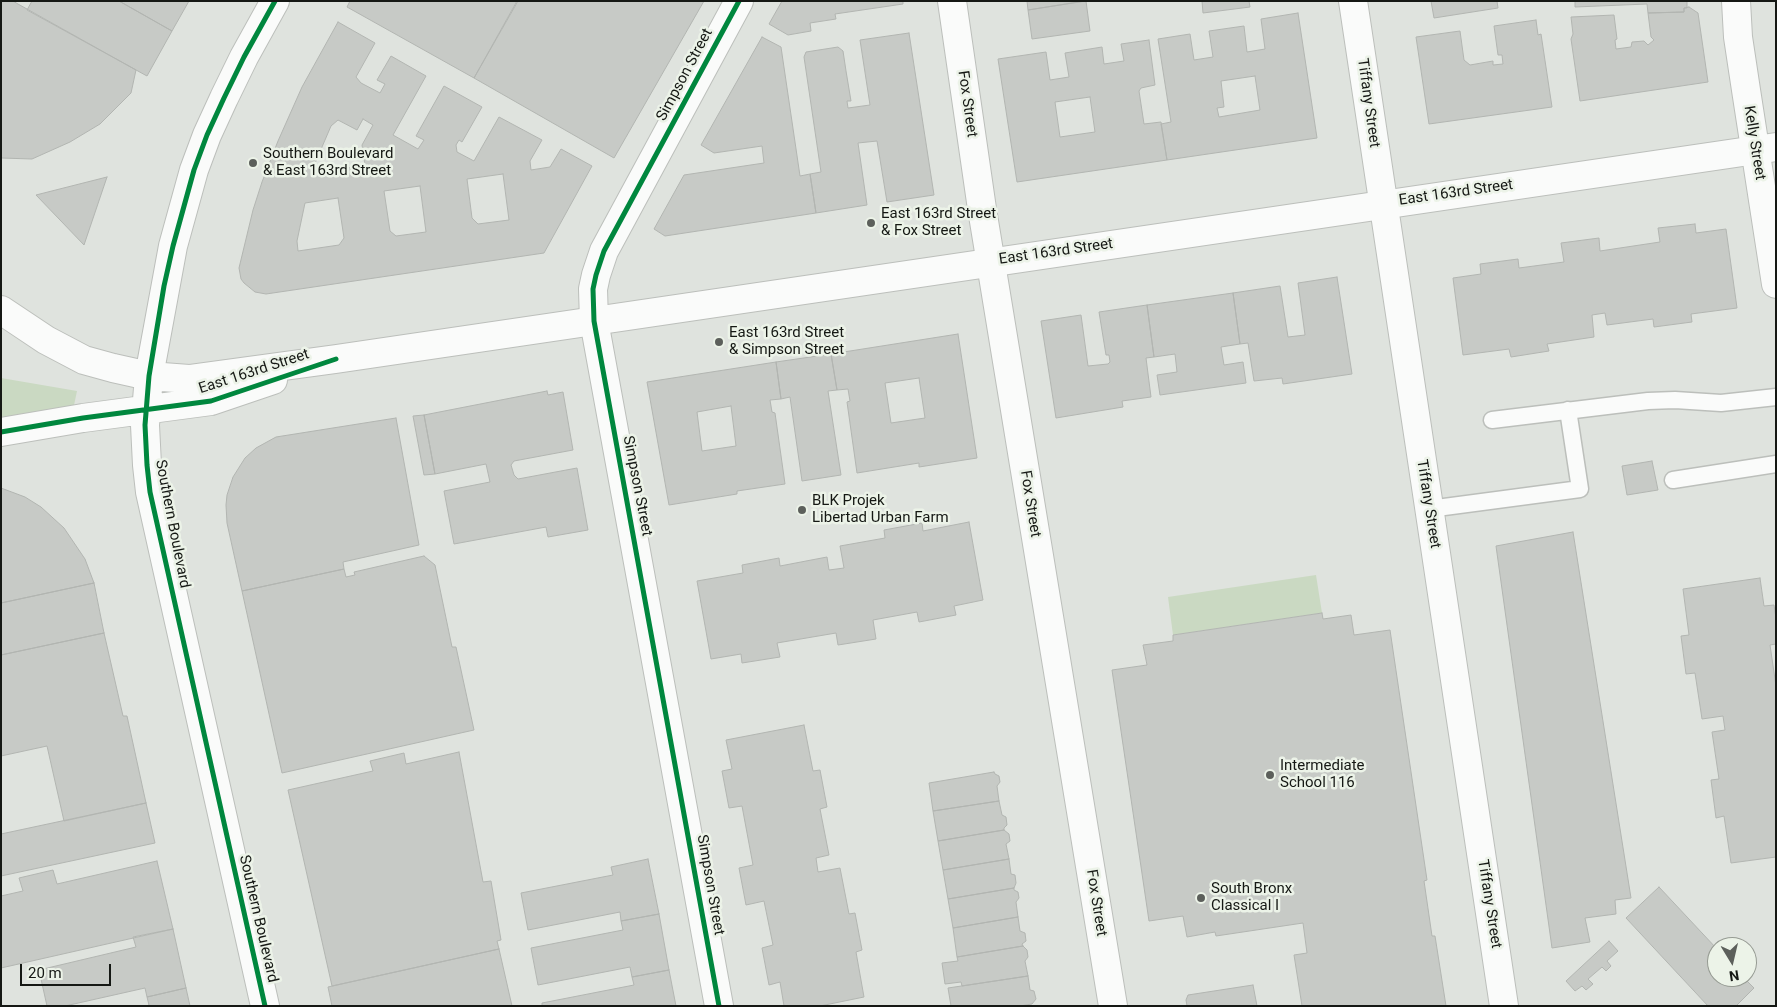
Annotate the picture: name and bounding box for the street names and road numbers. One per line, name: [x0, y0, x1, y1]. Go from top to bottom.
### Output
street label: Simpson Street: [653, 26, 717, 124]
street label: Tiffany Street: [1353, 57, 1383, 149]
street label: Fox Street: [953, 69, 981, 139]
street label: Kelly Street: [1739, 105, 1769, 181]
street label: East 163rd Street: [1398, 176, 1514, 210]
street label: East 163rd Street: [998, 235, 1114, 269]
street label: East 163rd Street: [197, 346, 311, 398]
street label: Simpson Street: [618, 434, 656, 538]
street label: Southern Boulevard: [151, 458, 193, 590]
street label: Tiffany Street: [1412, 458, 1444, 550]
street label: Fox Street: [1016, 469, 1044, 539]
street label: Simpson Street: [692, 833, 728, 937]
street label: Southern Boulevard: [235, 853, 281, 985]
street label: Tiffany Street: [1473, 858, 1505, 950]
street label: Fox Street: [1082, 868, 1110, 938]

